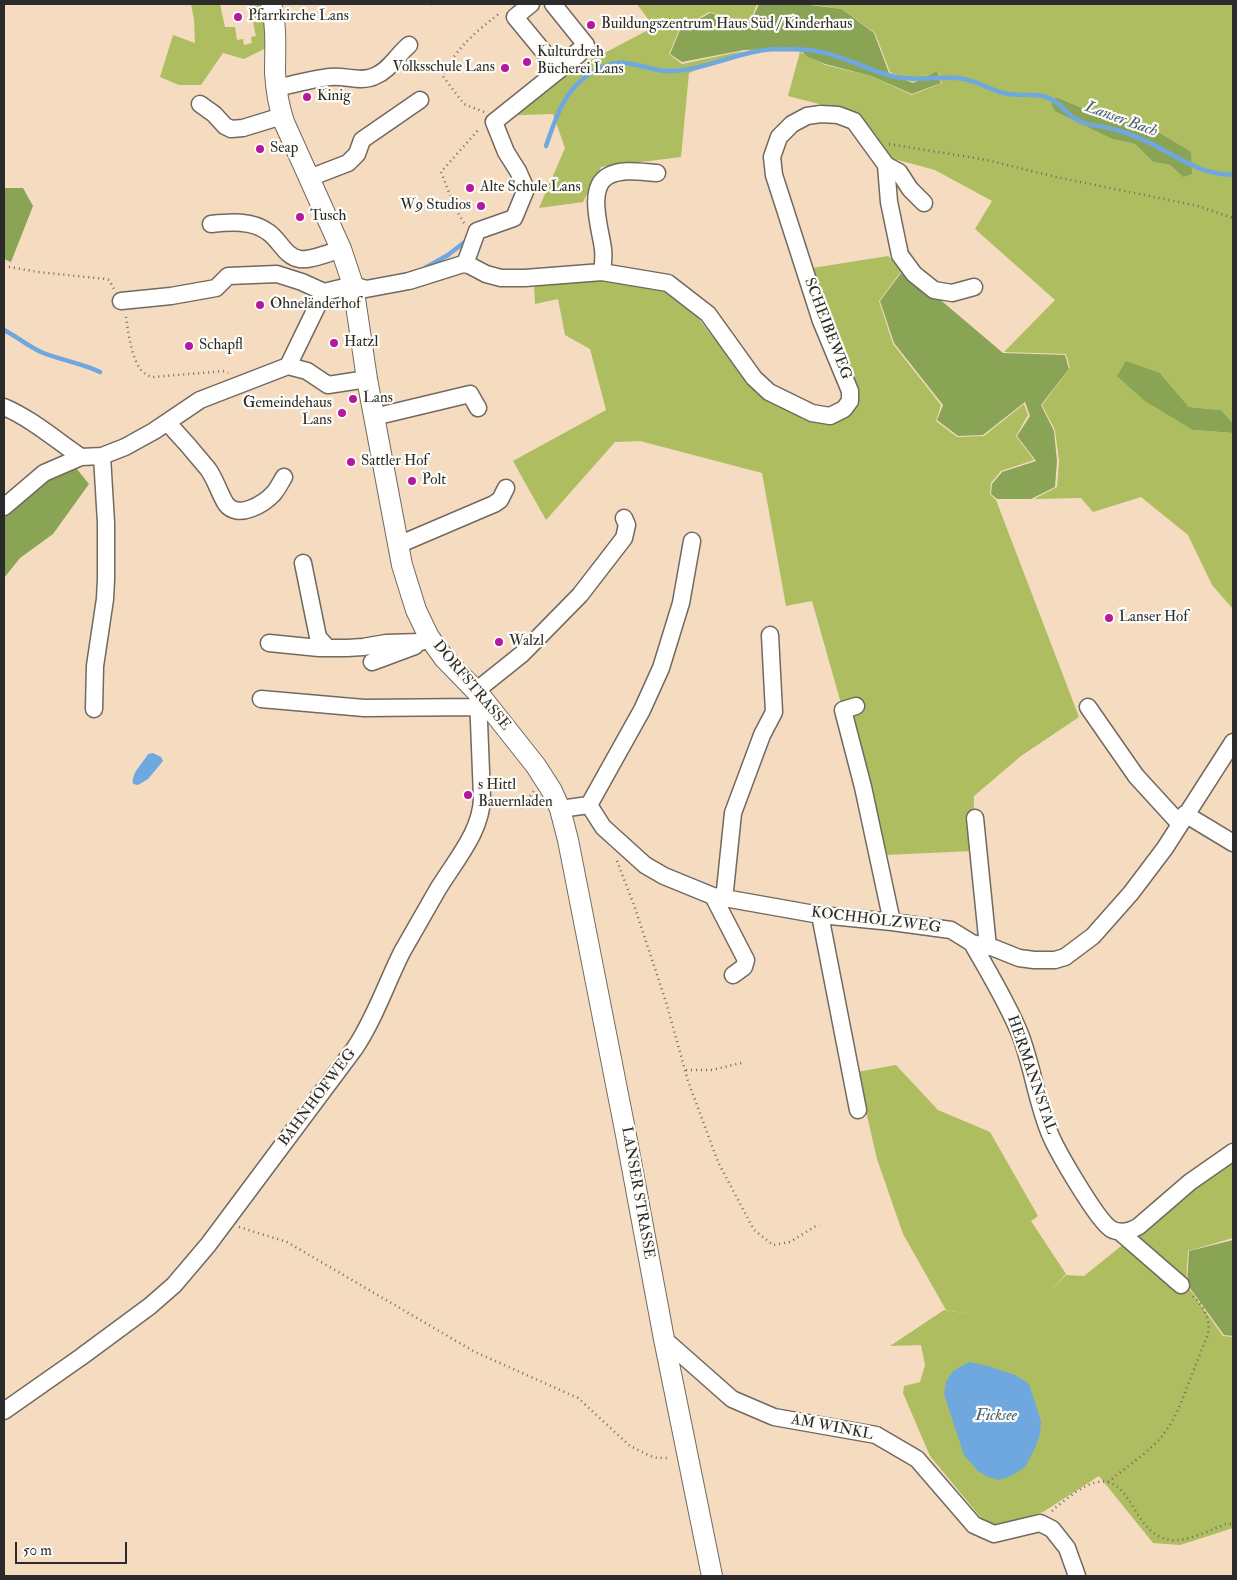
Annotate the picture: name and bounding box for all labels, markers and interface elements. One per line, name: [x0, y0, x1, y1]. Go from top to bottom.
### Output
place label: Pfarrkirche Lans: [248, 8, 349, 26]
marker: Pfarrkirche Lans: [232, 11, 244, 23]
place label: Buildungszentrum Haus Süd / Kinderhaus: [601, 16, 852, 34]
marker: Buildungszentrum Haus Süd / Kinderhaus: [585, 19, 597, 31]
place label: Kulturdreh Bücherei Lans: [537, 44, 624, 79]
marker: Kulturdreh Bücherei Lans: [521, 56, 533, 68]
place label: Volksschule Lans: [393, 59, 495, 77]
marker: Volksschule Lans: [499, 62, 511, 74]
place label: Kinig: [317, 88, 351, 106]
marker: Kinig: [301, 91, 313, 103]
water label: Lanser Bach: [1082, 98, 1160, 142]
place label: Seap: [270, 140, 298, 158]
marker: Seap: [254, 143, 266, 155]
place label: Alte Schule Lans: [480, 179, 581, 197]
marker: Alte Schule Lans: [464, 182, 476, 194]
place label: W9 Studios: [400, 197, 471, 215]
marker: W9 Studios: [475, 200, 487, 212]
place label: Tusch: [310, 208, 346, 226]
marker: Tusch: [294, 211, 306, 223]
street label: SCHEIBEWEG: [799, 276, 855, 382]
place label: Ohneländerhof: [270, 296, 361, 314]
marker: Ohneländerhof: [254, 299, 266, 311]
place label: Hatzl: [344, 334, 378, 352]
place label: Schapfl: [199, 337, 243, 355]
marker: Hatzl: [328, 337, 340, 349]
marker: Schapfl: [183, 340, 195, 352]
place label: Lans: [363, 390, 393, 408]
marker: Lans: [347, 393, 359, 405]
place label: Gemeindehaus Lans: [243, 395, 332, 430]
marker: Gemeindehaus Lans: [336, 407, 348, 419]
place label: Sattler Hof: [361, 453, 428, 471]
marker: Sattler Hof: [345, 456, 357, 468]
place label: Polt: [422, 472, 446, 490]
marker: Polt: [406, 475, 418, 487]
place label: Lanser Hof: [1119, 609, 1188, 627]
marker: Lanser Hof: [1103, 612, 1115, 624]
place label: Walzl: [509, 633, 544, 651]
marker: Walzl: [493, 636, 505, 648]
street label: DORFSTRASSE: [428, 637, 514, 735]
place label: s Hittl Bauernladen: [478, 777, 553, 812]
marker: s Hittl Bauernladen: [462, 789, 474, 801]
street label: KOCHHOLZWEG: [810, 904, 942, 938]
street label: HERMANNSTAL: [1002, 1013, 1060, 1137]
street label: BAHNHOFWEG: [275, 1046, 361, 1150]
street label: LANSER STRASSE: [616, 1125, 658, 1261]
water label: Ficksee: [975, 1407, 1017, 1427]
street label: AM WINKL: [789, 1411, 875, 1445]
scale bar: [18, 1532, 130, 1564]
text: 50 m: [23, 1541, 52, 1560]

